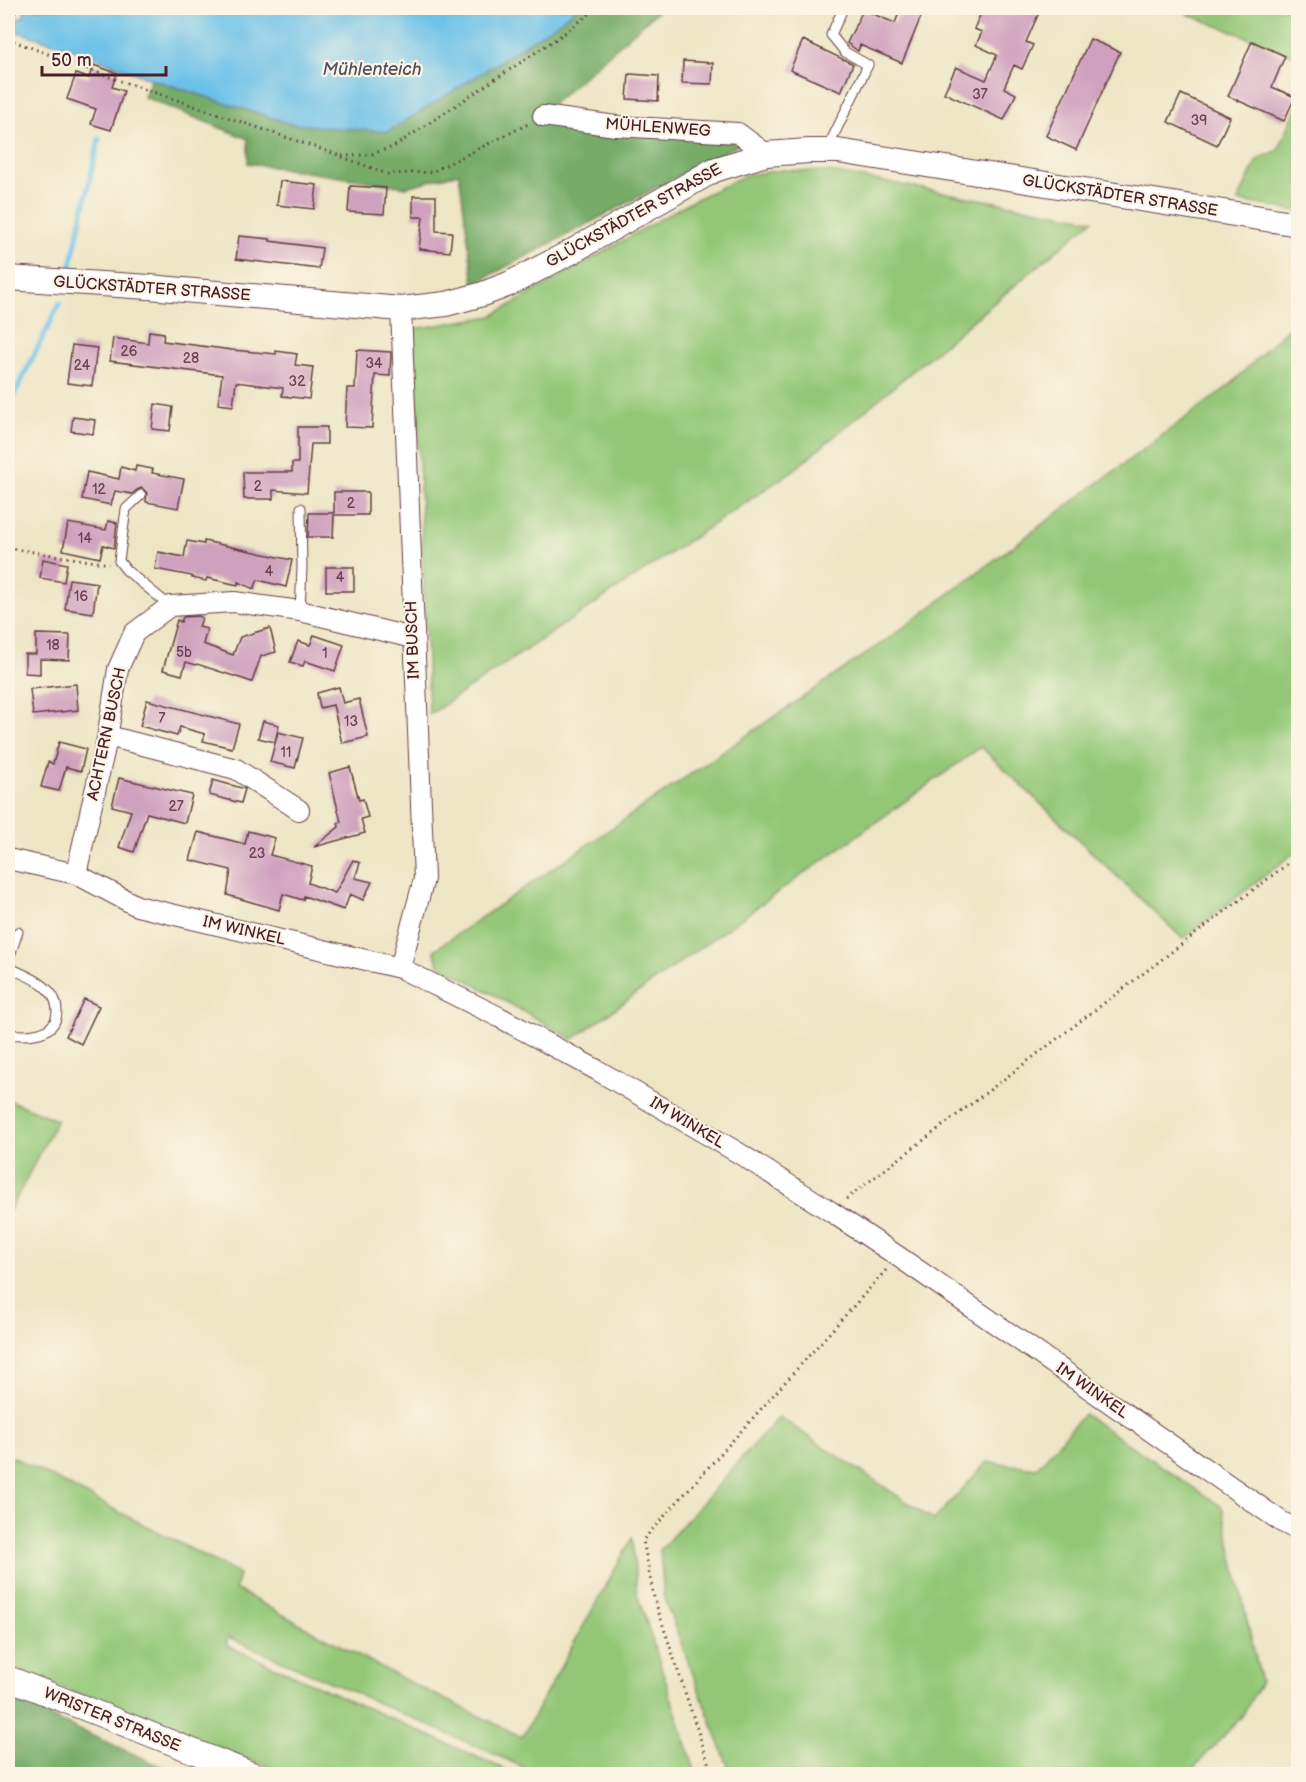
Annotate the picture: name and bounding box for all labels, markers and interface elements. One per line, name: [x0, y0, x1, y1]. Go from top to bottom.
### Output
scale bar: [42, 39, 166, 77]
text: 50 m: [51, 50, 92, 71]
water label: Mühlenteich: [322, 59, 422, 80]
house number: 37: [972, 86, 988, 103]
house number: 39: [1191, 112, 1207, 129]
street label: MÜHLENWEG: [605, 113, 711, 141]
street label: GLÜCKSTÄDTER STRASSE: [542, 158, 725, 272]
street label: GLÜCKSTÄDTER STRASSE: [1021, 169, 1219, 221]
street label: GLÜCKSTÄDTER STRASSE: [53, 271, 251, 305]
house number: 26: [121, 343, 138, 360]
house number: 28: [183, 350, 199, 367]
house number: 34: [365, 355, 383, 372]
house number: 24: [74, 357, 91, 374]
house number: 32: [289, 373, 306, 390]
house number: 2: [254, 478, 263, 495]
house number: 12: [92, 481, 107, 498]
house number: 2: [347, 495, 356, 512]
house number: 14: [78, 530, 92, 547]
house number: 4: [265, 563, 274, 580]
house number: 4: [336, 569, 345, 586]
house number: 16: [74, 588, 88, 605]
street label: IM BUSCH: [402, 600, 424, 680]
house number: 18: [46, 637, 60, 654]
house number: 5b: [176, 644, 192, 661]
house number: 1: [322, 645, 328, 662]
street label: ACHTERN BUSCH: [84, 666, 130, 802]
house number: 7: [159, 710, 166, 727]
house number: 13: [344, 713, 358, 730]
house number: 11: [281, 744, 291, 761]
house number: 27: [168, 798, 184, 815]
house number: 23: [249, 845, 265, 862]
street label: IM WINKEL: [201, 912, 288, 950]
street label: IM WINKEL: [646, 1093, 729, 1153]
street label: IM WINKEL: [1052, 1359, 1133, 1423]
street label: WRISTER STRASSE: [41, 1684, 183, 1756]

